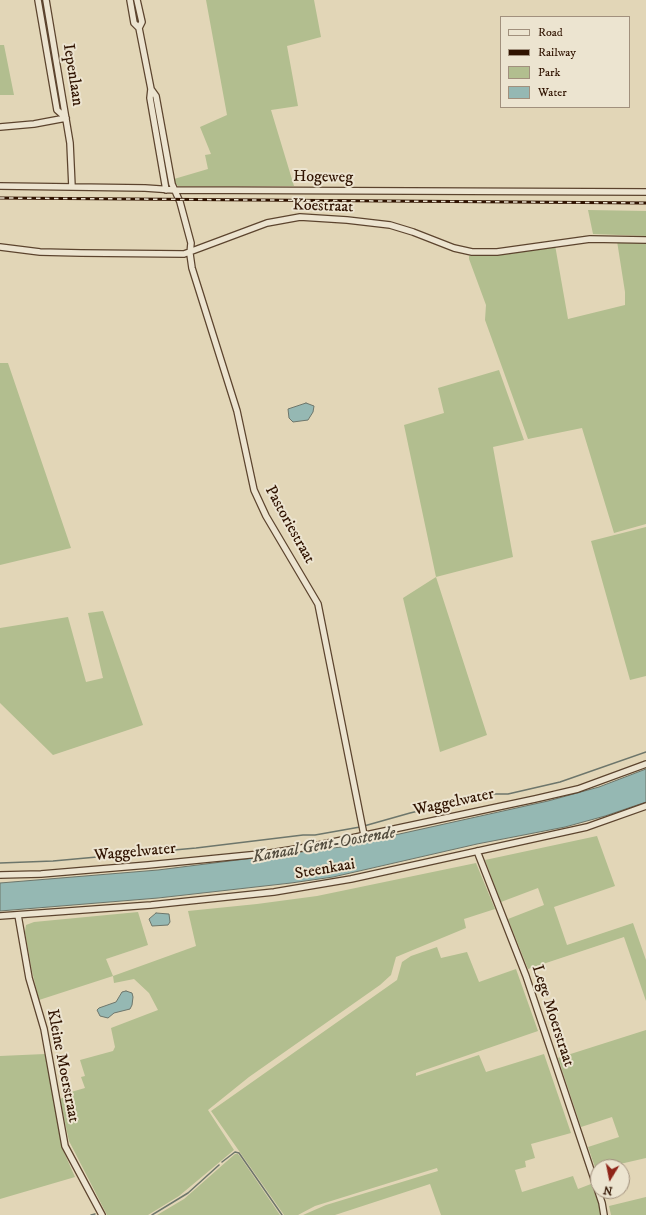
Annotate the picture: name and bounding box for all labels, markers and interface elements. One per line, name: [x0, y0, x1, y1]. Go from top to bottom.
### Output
legend: [500, 16, 630, 108]
text: Road: [538, 25, 563, 40]
street label: Iepenlaan: [58, 43, 86, 107]
text: Railway: [538, 45, 576, 60]
text: Park: [538, 65, 560, 80]
text: Water: [538, 85, 567, 100]
street label: Hogeweg: [293, 168, 353, 188]
street label: Koestraat: [292, 196, 354, 218]
street label: Pastoriestraat: [260, 483, 318, 567]
street label: Waggelwater: [412, 785, 496, 821]
water label: Kanaal Gent-Oostende: [251, 823, 397, 869]
street label: Waggelwater: [93, 840, 177, 866]
street label: Steenkaai: [293, 855, 357, 885]
street label: Lege Moerstraat: [527, 963, 577, 1069]
street label: Kleine Moerstraat: [42, 1008, 82, 1124]
north arrow: [590, 1159, 630, 1199]
text: N: [602, 1182, 614, 1198]

